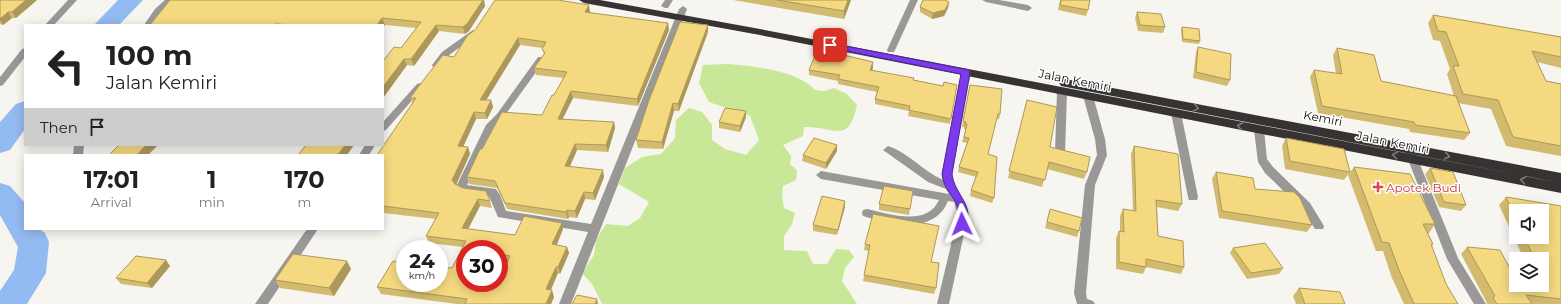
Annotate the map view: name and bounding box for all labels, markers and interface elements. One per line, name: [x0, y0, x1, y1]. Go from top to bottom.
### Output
pin: [813, 28, 847, 62]
icon: arrive: [819, 34, 841, 56]
text: 100 m: [106, 38, 192, 72]
icon: left: [40, 40, 92, 92]
street label: Jalan Kemiri: [1036, 65, 1113, 94]
text: Jalan Kemiri: [106, 72, 217, 94]
one-way arrow: [1193, 104, 1199, 112]
street label: Kemiri: [1302, 107, 1344, 129]
icon: arrive: [86, 116, 108, 138]
text: Then: [40, 118, 78, 137]
one-way arrow: [1237, 122, 1243, 131]
street label: Jalan Kemiri: [1354, 127, 1431, 156]
one-way arrow: [1392, 152, 1398, 160]
one-way arrow: [1444, 152, 1451, 160]
text: 17:01: [84, 165, 139, 194]
text: 1: [207, 165, 217, 194]
text: 170: [284, 165, 324, 194]
one-way arrow: [1520, 177, 1526, 185]
place label: Apotek Budi: [1386, 180, 1461, 195]
marker: Apotek Budi: [1373, 182, 1383, 192]
text: Arrival: [91, 194, 132, 210]
text: min: [199, 194, 225, 210]
text: m: [298, 194, 311, 210]
position arrow: [941, 203, 983, 245]
map controls: [1509, 204, 1549, 292]
button: sound: [1509, 204, 1549, 244]
speed limit sign: 30: [456, 240, 508, 292]
text: 24: [409, 249, 435, 273]
button: layers: [1509, 252, 1549, 292]
text: km/h: [409, 269, 435, 282]

